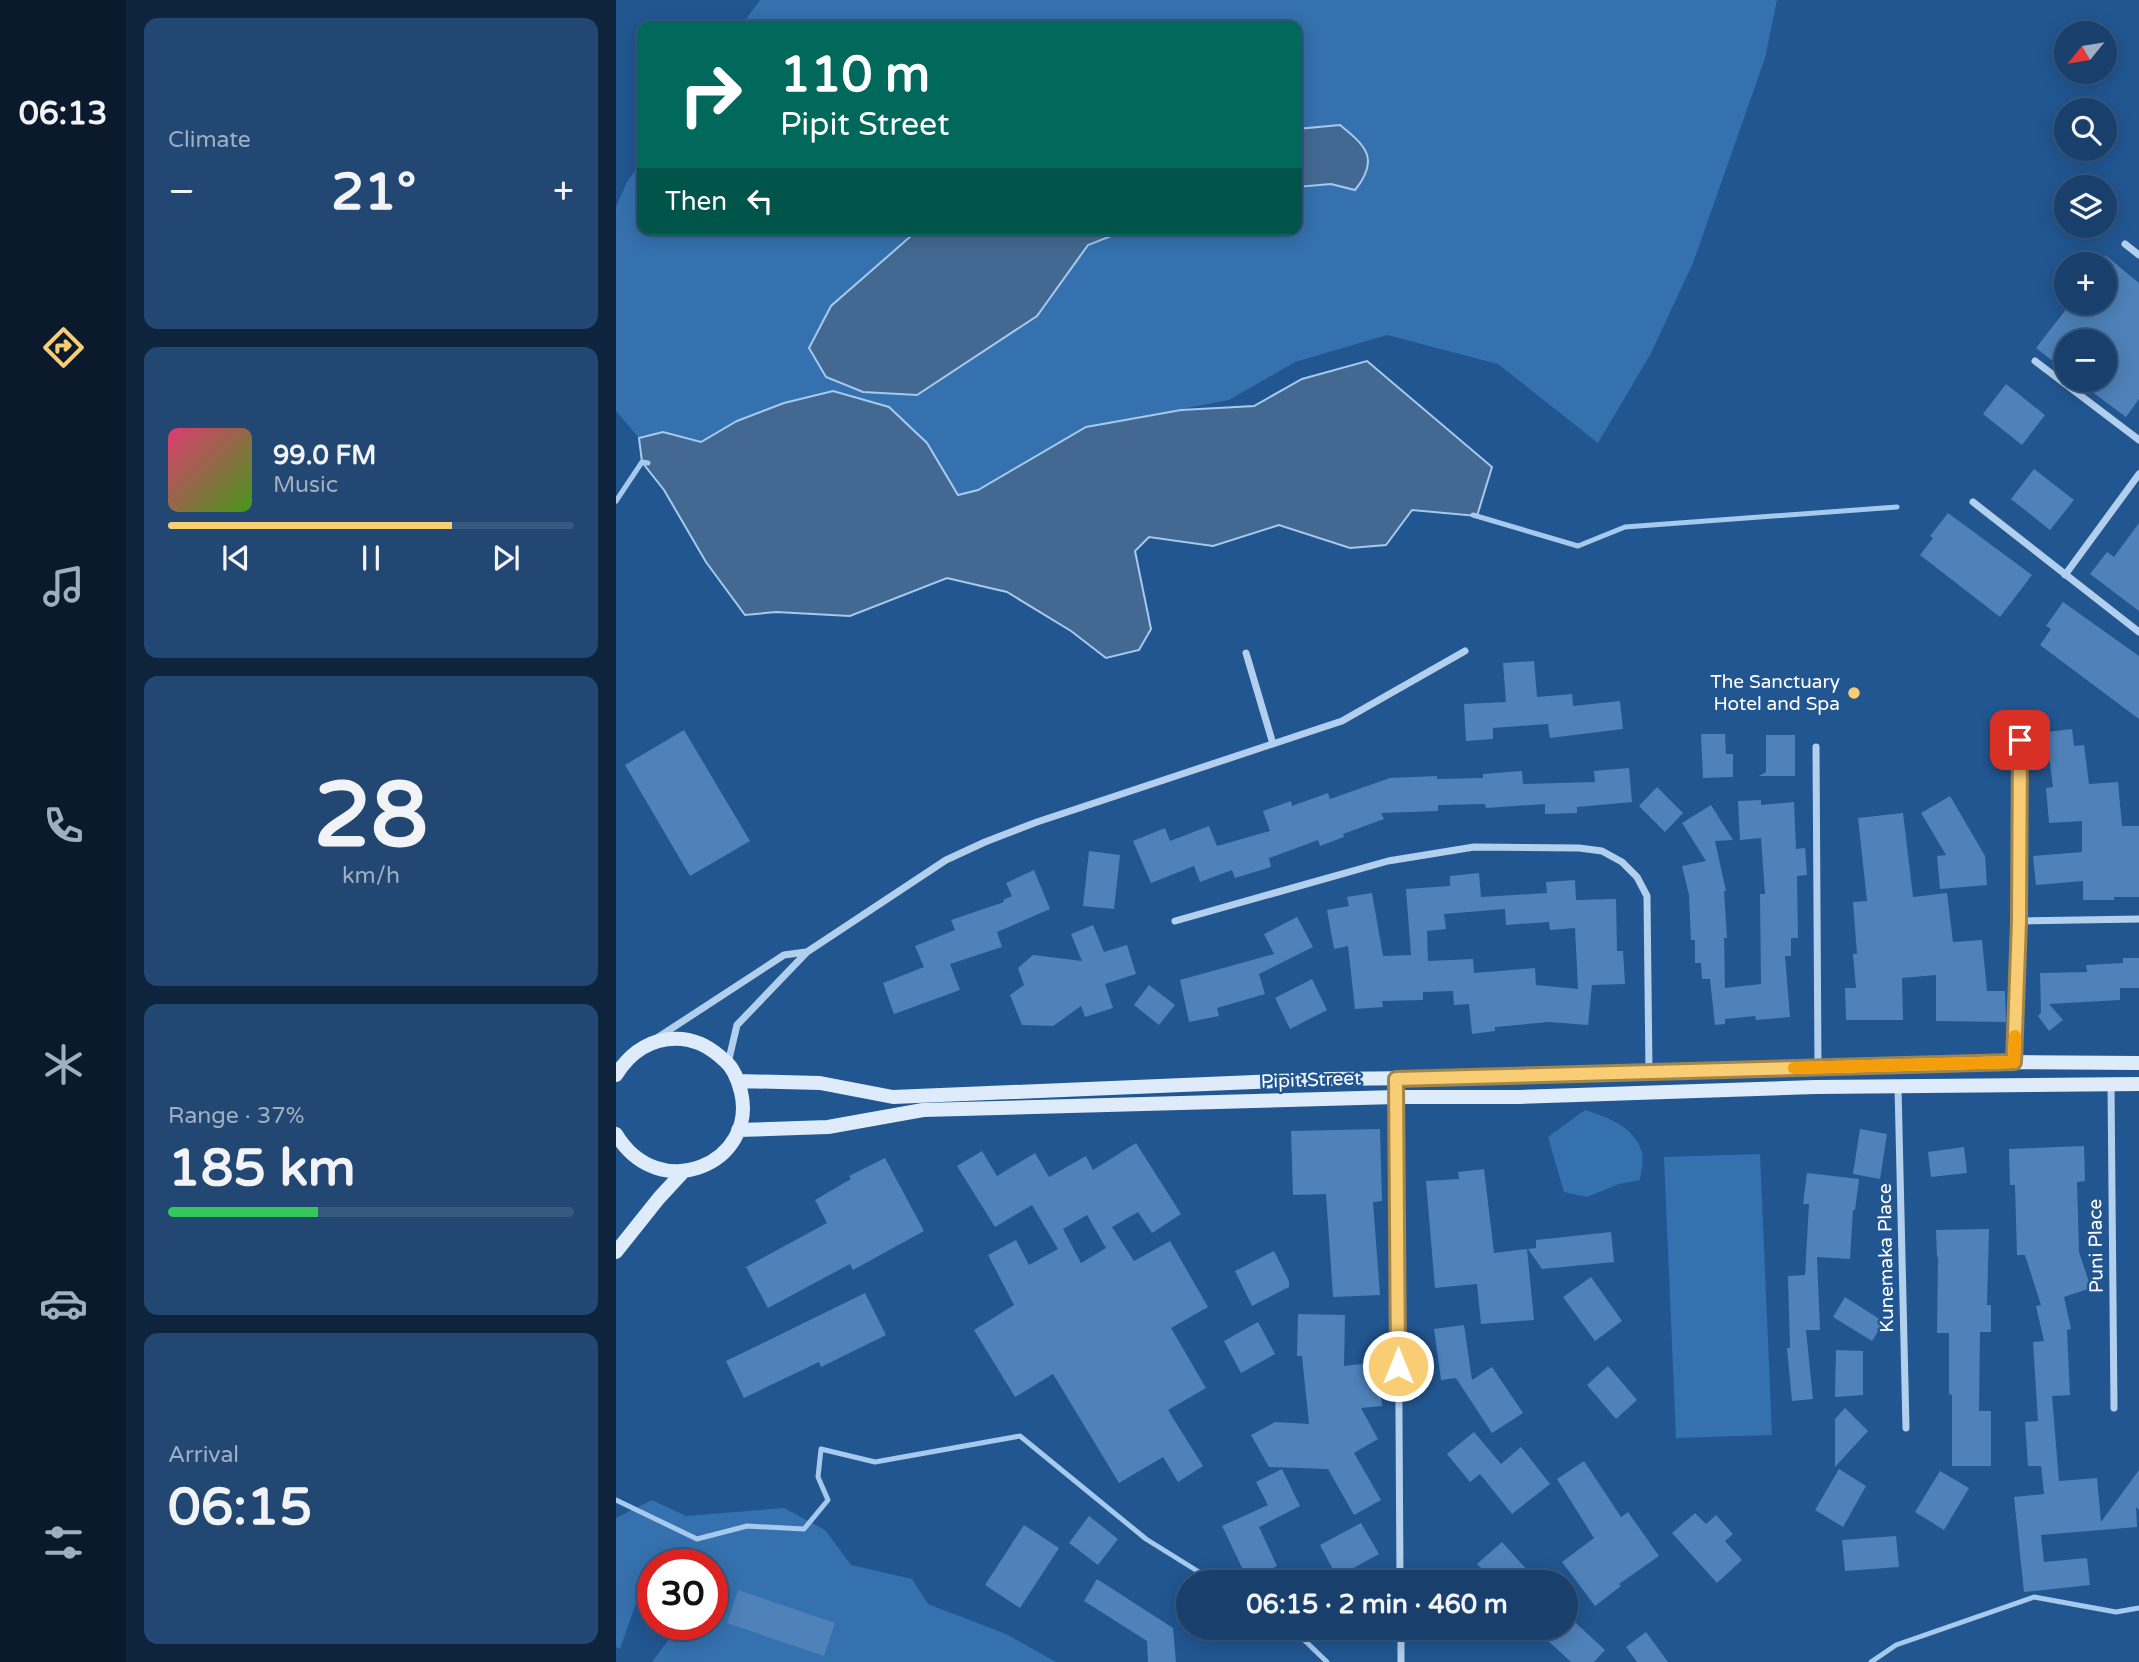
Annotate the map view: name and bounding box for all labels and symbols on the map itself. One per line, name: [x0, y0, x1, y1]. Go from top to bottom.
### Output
north arrow: [2054, 21, 2118, 84]
place label: The Sanctuary Hotel and Spa: [1710, 671, 1840, 715]
marker: The Sanctuary Hotel and Spa: [1846, 685, 1862, 701]
pin: [1990, 710, 2050, 770]
street label: Pipit Street: [1260, 1067, 1362, 1093]
street label: Kunemaka Place: [1874, 1183, 1898, 1333]
street label: Puni Place: [2084, 1199, 2108, 1293]
position arrow: [1361, 1329, 1435, 1403]
speed limit sign: 30: [637, 1549, 728, 1640]

